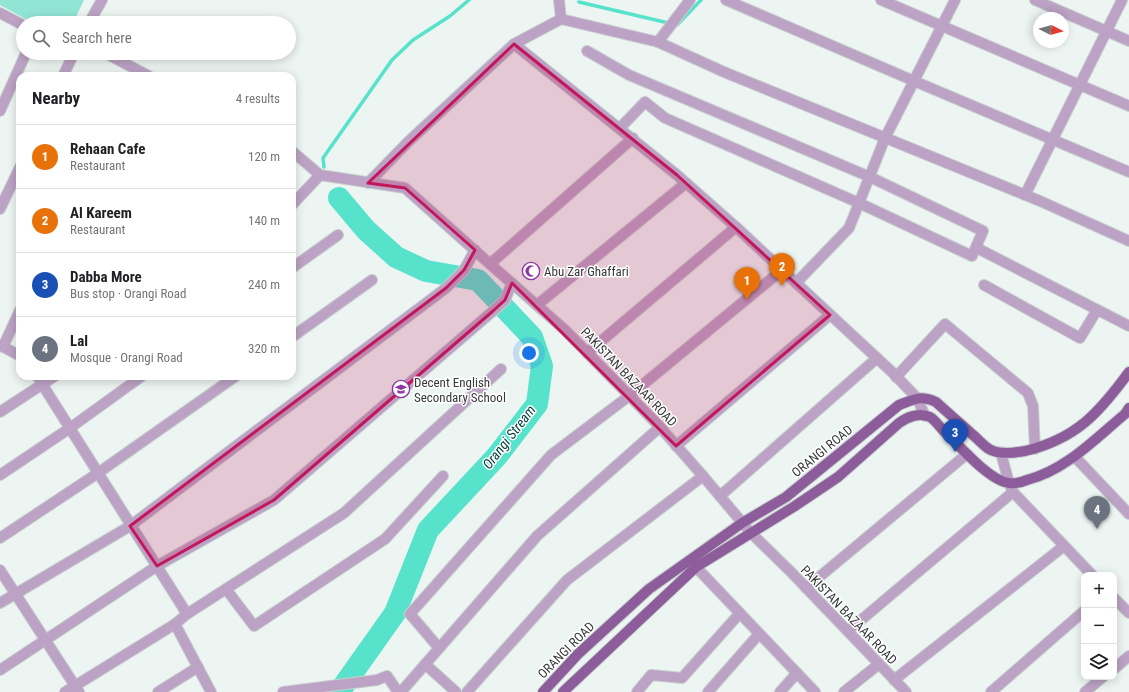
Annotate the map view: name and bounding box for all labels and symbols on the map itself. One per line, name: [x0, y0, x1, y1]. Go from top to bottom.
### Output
north arrow: [1033, 12, 1069, 48]
pin: 2: [769, 253, 795, 286]
mosque icon: Abu Zar Ghaffari: [521, 261, 541, 281]
place label: Abu Zar Ghaffari: [544, 264, 629, 279]
pin: 1: [734, 267, 760, 300]
street label: PAKISTAN BAZAAR ROAD: [578, 324, 680, 430]
your location: [519, 343, 539, 363]
place label: Decent English Secondary School: [414, 375, 506, 405]
school or university icon: Decent English Secondary School: [391, 379, 411, 399]
water label: Orangi Stream: [479, 402, 539, 472]
pin: 3: [942, 419, 968, 452]
street label: ORANGI ROAD: [789, 422, 855, 480]
pin: 4: [1084, 496, 1110, 529]
street label: PAKISTAN BAZAAR ROAD: [798, 562, 900, 668]
street label: ORANGI ROAD: [535, 619, 597, 681]

